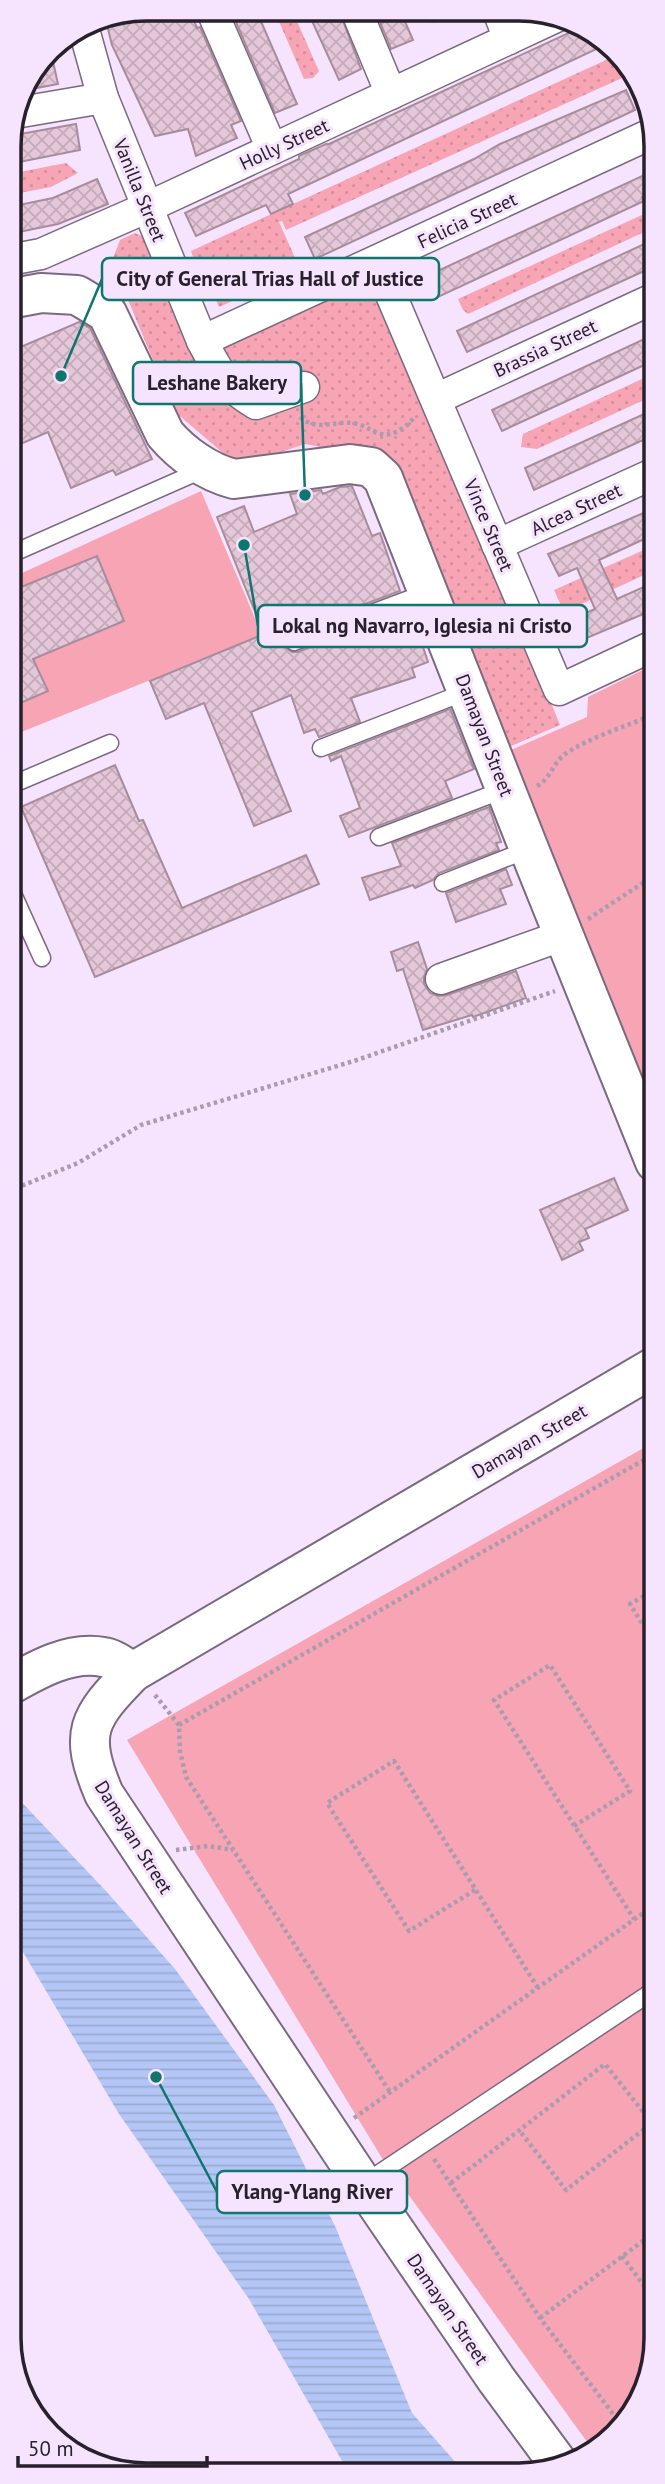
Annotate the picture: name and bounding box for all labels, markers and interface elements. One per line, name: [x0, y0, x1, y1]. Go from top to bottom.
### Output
street label: Holly Street: [236, 113, 333, 175]
street label: Vanilla Street: [108, 134, 172, 245]
street label: Felicia Street: [414, 186, 521, 253]
callout: City of General Trias Hall of Justice: [102, 258, 439, 300]
text: City of General Trias Hall of Justice: [116, 265, 424, 292]
street label: Brassia Street: [490, 313, 601, 382]
callout: Leshane Bakery: [133, 362, 301, 404]
text: Leshane Bakery: [147, 369, 288, 396]
street label: Vince Street: [458, 474, 519, 575]
street label: Alcea Street: [527, 477, 626, 540]
callout: Lokal ng Navarro, Iglesia ni Cristo: [258, 605, 587, 647]
text: Lokal ng Navarro, Iglesia ni Cristo: [272, 612, 572, 639]
street label: Damayan Street: [451, 670, 520, 800]
street label: Damayan Street: [467, 1398, 591, 1484]
street label: Damayan Street: [90, 1776, 179, 1899]
callout: Ylang-Ylang River: [217, 2171, 407, 2213]
text: Ylang-Ylang River: [230, 2178, 393, 2205]
street label: Damayan Street: [402, 2249, 494, 2370]
scale bar: [18, 2424, 206, 2468]
text: 50 m: [28, 2435, 74, 2462]

